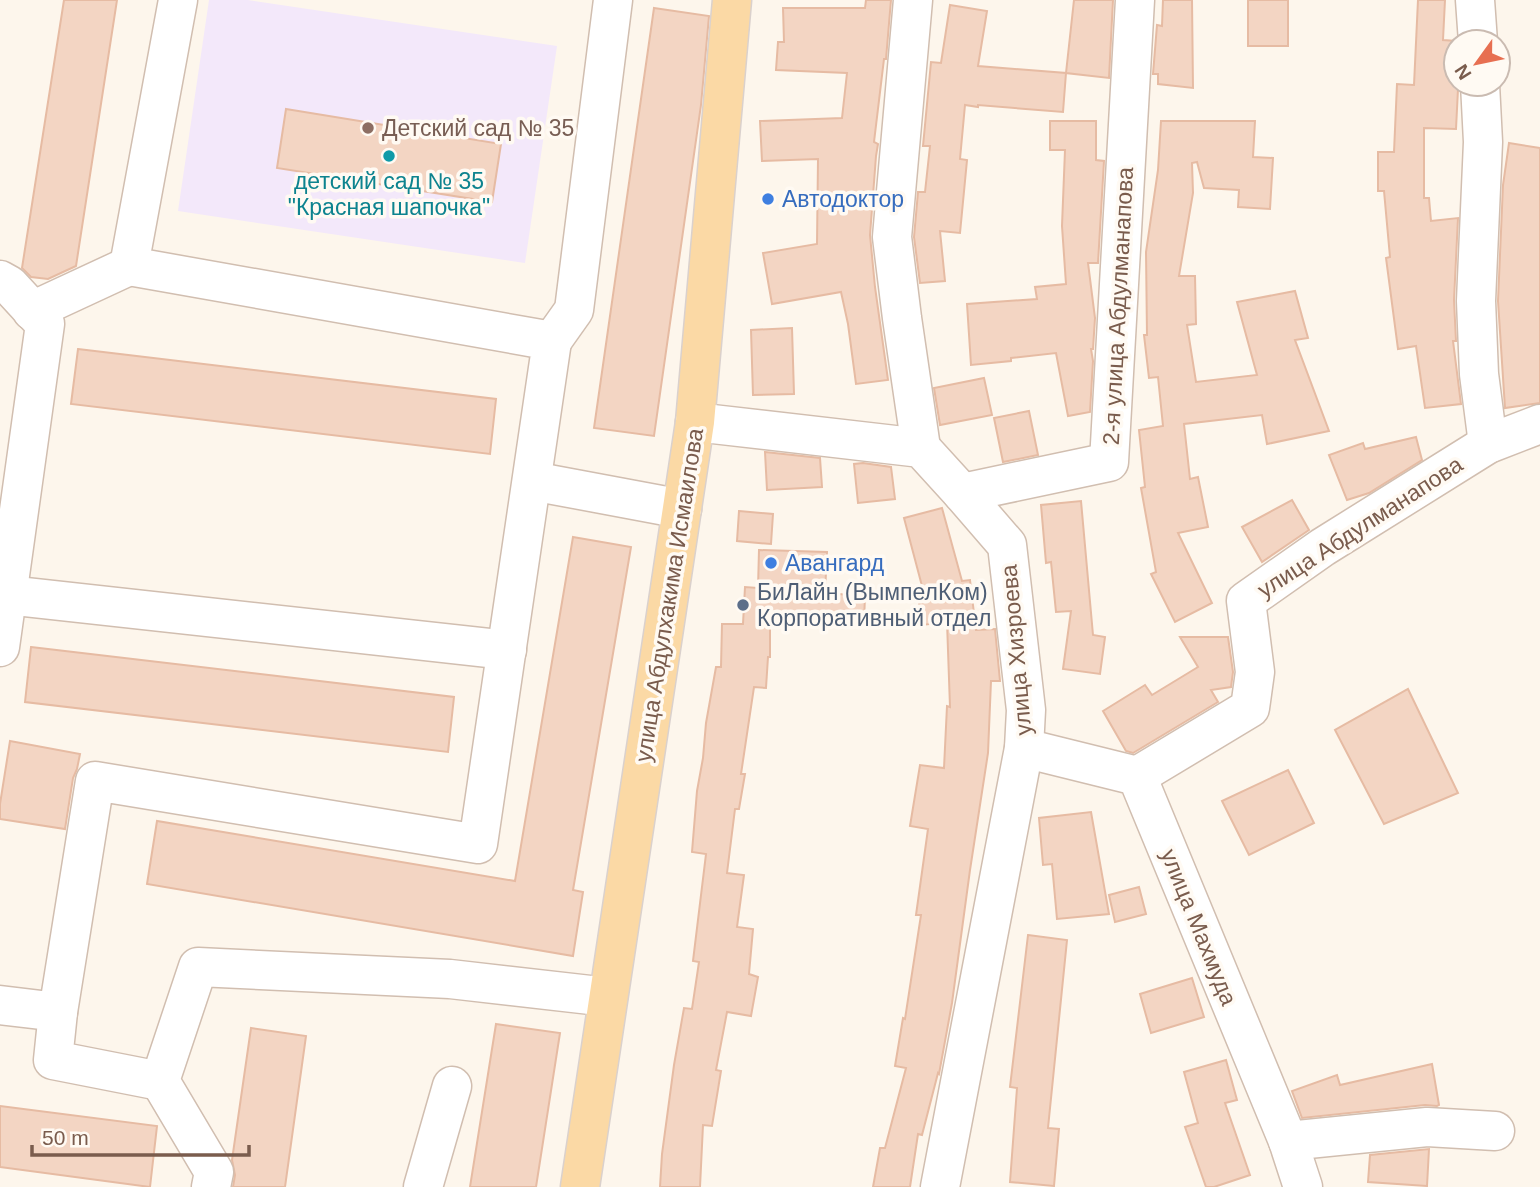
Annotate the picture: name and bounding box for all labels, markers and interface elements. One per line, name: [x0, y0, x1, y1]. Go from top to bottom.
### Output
north arrow: [1442, 28, 1512, 98]
text: N: [1451, 61, 1476, 83]
place label: Детский сад № 35: [382, 115, 574, 141]
marker: Детский сад № 35: [360, 120, 376, 136]
marker: детский сад № 35 "Красная шапочка": [381, 148, 397, 164]
street label: 2-я улица Абдулманапова: [1098, 166, 1138, 446]
place label: детский сад № 35 "Красная шапочка": [288, 168, 490, 220]
place label: Автодоктор: [782, 186, 904, 212]
marker: Автодоктор: [760, 191, 776, 207]
street label: улица Абдулхакима Исмаилова: [630, 426, 708, 764]
street label: улица Абдулманапова: [1253, 451, 1467, 603]
place label: Авангард: [785, 550, 885, 576]
marker: Авангард: [763, 555, 779, 571]
street label: улица Хизроева: [996, 563, 1036, 737]
place label: БиЛайн (ВымпелКом) Корпоративный отдел: [757, 579, 991, 631]
marker: БиЛайн (ВымпелКом) Корпоративный отдел: [735, 597, 751, 613]
street label: улица Махмуда: [1156, 845, 1242, 1009]
scale bar: [32, 1114, 248, 1158]
text: 50 m: [42, 1126, 89, 1149]

